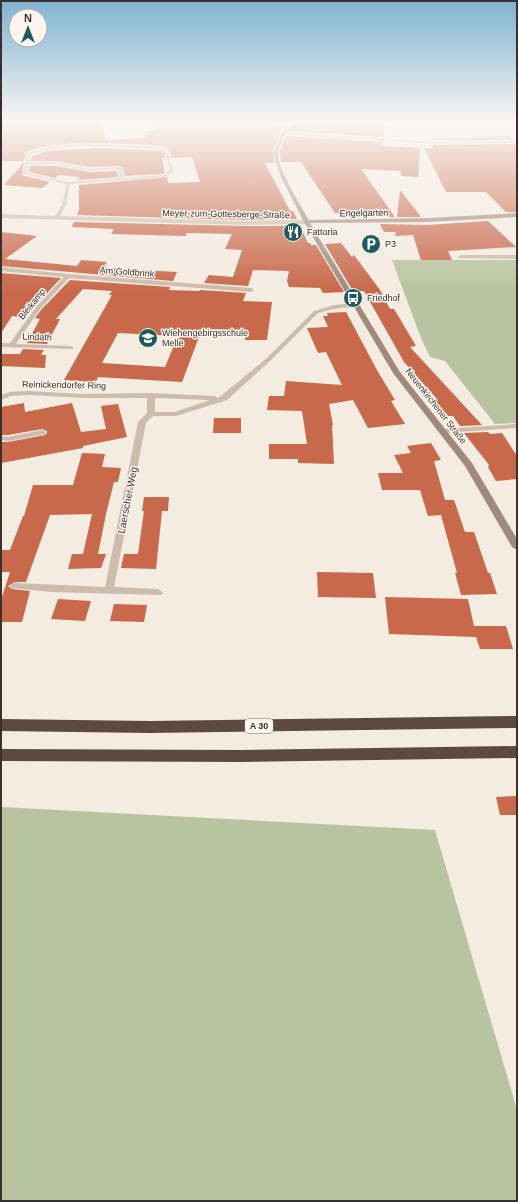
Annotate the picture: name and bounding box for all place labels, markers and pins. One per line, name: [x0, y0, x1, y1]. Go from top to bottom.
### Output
restaurant icon: Fattoria: [282, 221, 304, 243]
place label: Fattoria: [307, 227, 338, 237]
parking icon: P3: [360, 233, 382, 255]
place label: P3: [385, 239, 396, 249]
bus stop icon: Friedhof: [342, 287, 364, 309]
place label: Friedhof: [367, 293, 401, 303]
school or university icon: Wiehengebirgsschule Melle: [137, 327, 159, 349]
place label: Wiehengebirgsschule Melle: [162, 328, 248, 348]

